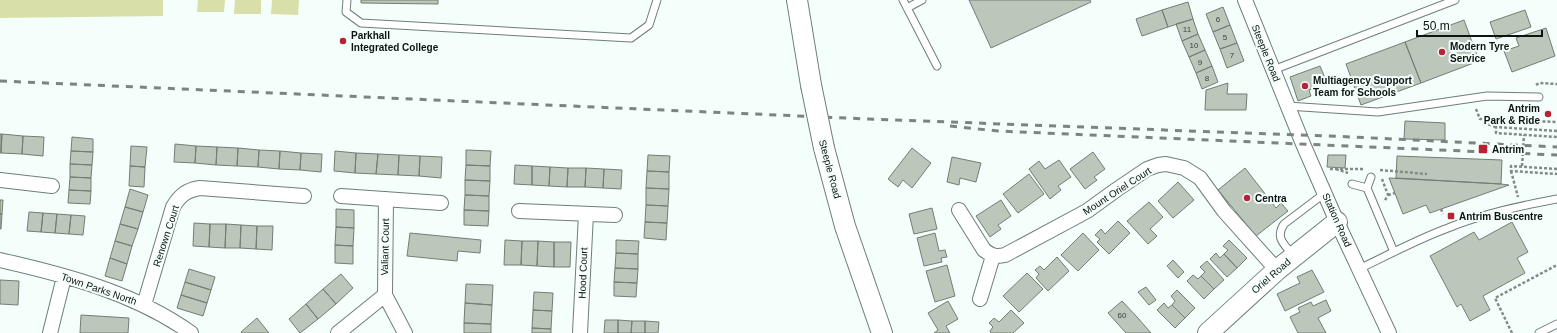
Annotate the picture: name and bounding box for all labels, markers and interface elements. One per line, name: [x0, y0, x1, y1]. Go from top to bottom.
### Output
scale bar: [1417, 12, 1542, 38]
house number: 6: [1216, 15, 1221, 24]
text: 50 m: [1423, 19, 1450, 33]
street label: Steeple Road: [1250, 23, 1282, 83]
house number: 11: [1183, 25, 1192, 34]
place label: Parkhall Integrated College: [351, 30, 439, 53]
house number: 5: [1223, 33, 1228, 42]
marker: Parkhall Integrated College: [338, 36, 348, 46]
house number: 10: [1190, 41, 1199, 50]
place label: Modern Tyre Service: [1450, 41, 1510, 64]
marker: Modern Tyre Service: [1437, 47, 1447, 57]
house number: 7: [1230, 51, 1235, 60]
house number: 9: [1198, 58, 1203, 67]
house number: 8: [1205, 74, 1210, 83]
place label: Multiagency Support Team for Schools: [1313, 75, 1413, 98]
marker: Multiagency Support Team for Schools: [1300, 81, 1310, 91]
place label: Antrim Park & Ride: [1484, 103, 1540, 126]
marker: Antrim Park & Ride: [1543, 109, 1553, 119]
street label: Steeple Road: [817, 138, 843, 200]
marker: Antrim: [1477, 143, 1489, 155]
place label: Antrim: [1492, 144, 1524, 155]
street label: Mount Oriel Court: [1081, 165, 1153, 217]
street label: Station Road: [1320, 191, 1354, 249]
marker: Centra: [1242, 193, 1252, 203]
place label: Centra: [1255, 193, 1287, 204]
street label: Renown Court: [151, 204, 181, 268]
marker: Antrim Buscentre: [1446, 211, 1456, 221]
place label: Antrim Buscentre: [1459, 211, 1543, 222]
street label: Valiant Court: [379, 218, 391, 276]
street label: Hood Court: [577, 247, 589, 299]
street label: Oriel Road: [1249, 256, 1293, 296]
street label: Town Parks North: [60, 271, 138, 307]
house number: 60: [1118, 311, 1127, 320]

